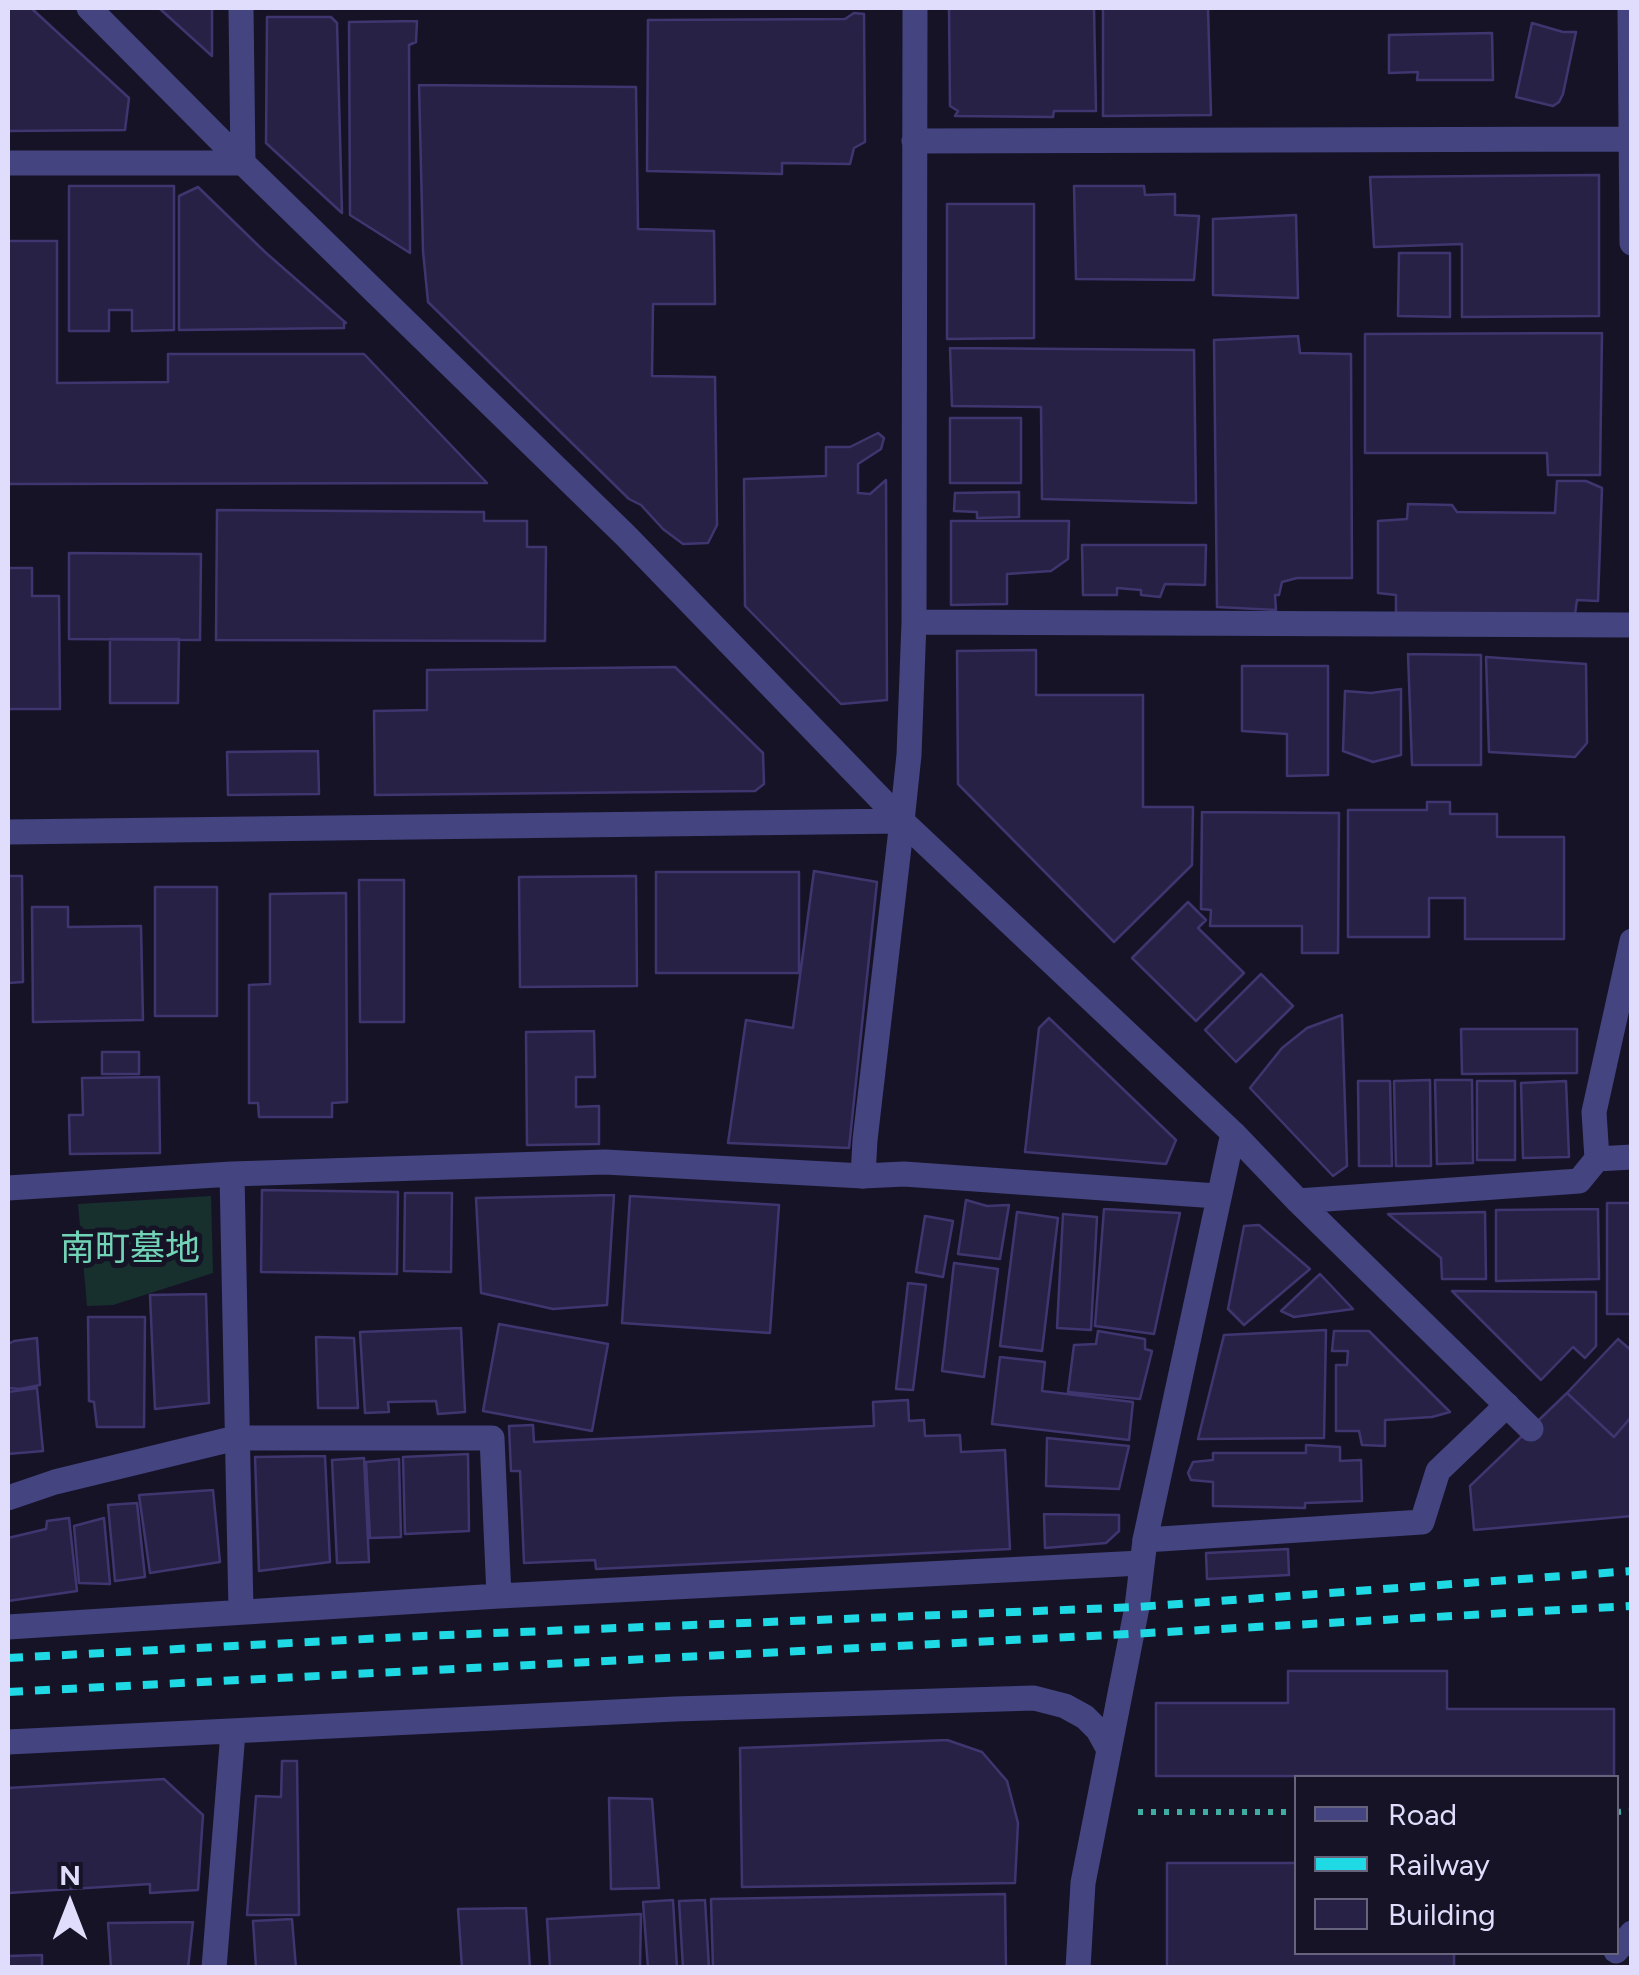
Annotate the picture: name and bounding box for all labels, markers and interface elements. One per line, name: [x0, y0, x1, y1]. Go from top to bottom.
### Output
park label: 南町墓地: [60, 1229, 200, 1271]
legend: [1294, 1775, 1619, 1955]
text: Road: [1388, 1796, 1457, 1833]
text: Railway: [1388, 1846, 1490, 1883]
north arrow: [20, 1855, 120, 1955]
text: N: [59, 1858, 81, 1892]
text: Building: [1388, 1896, 1496, 1933]

